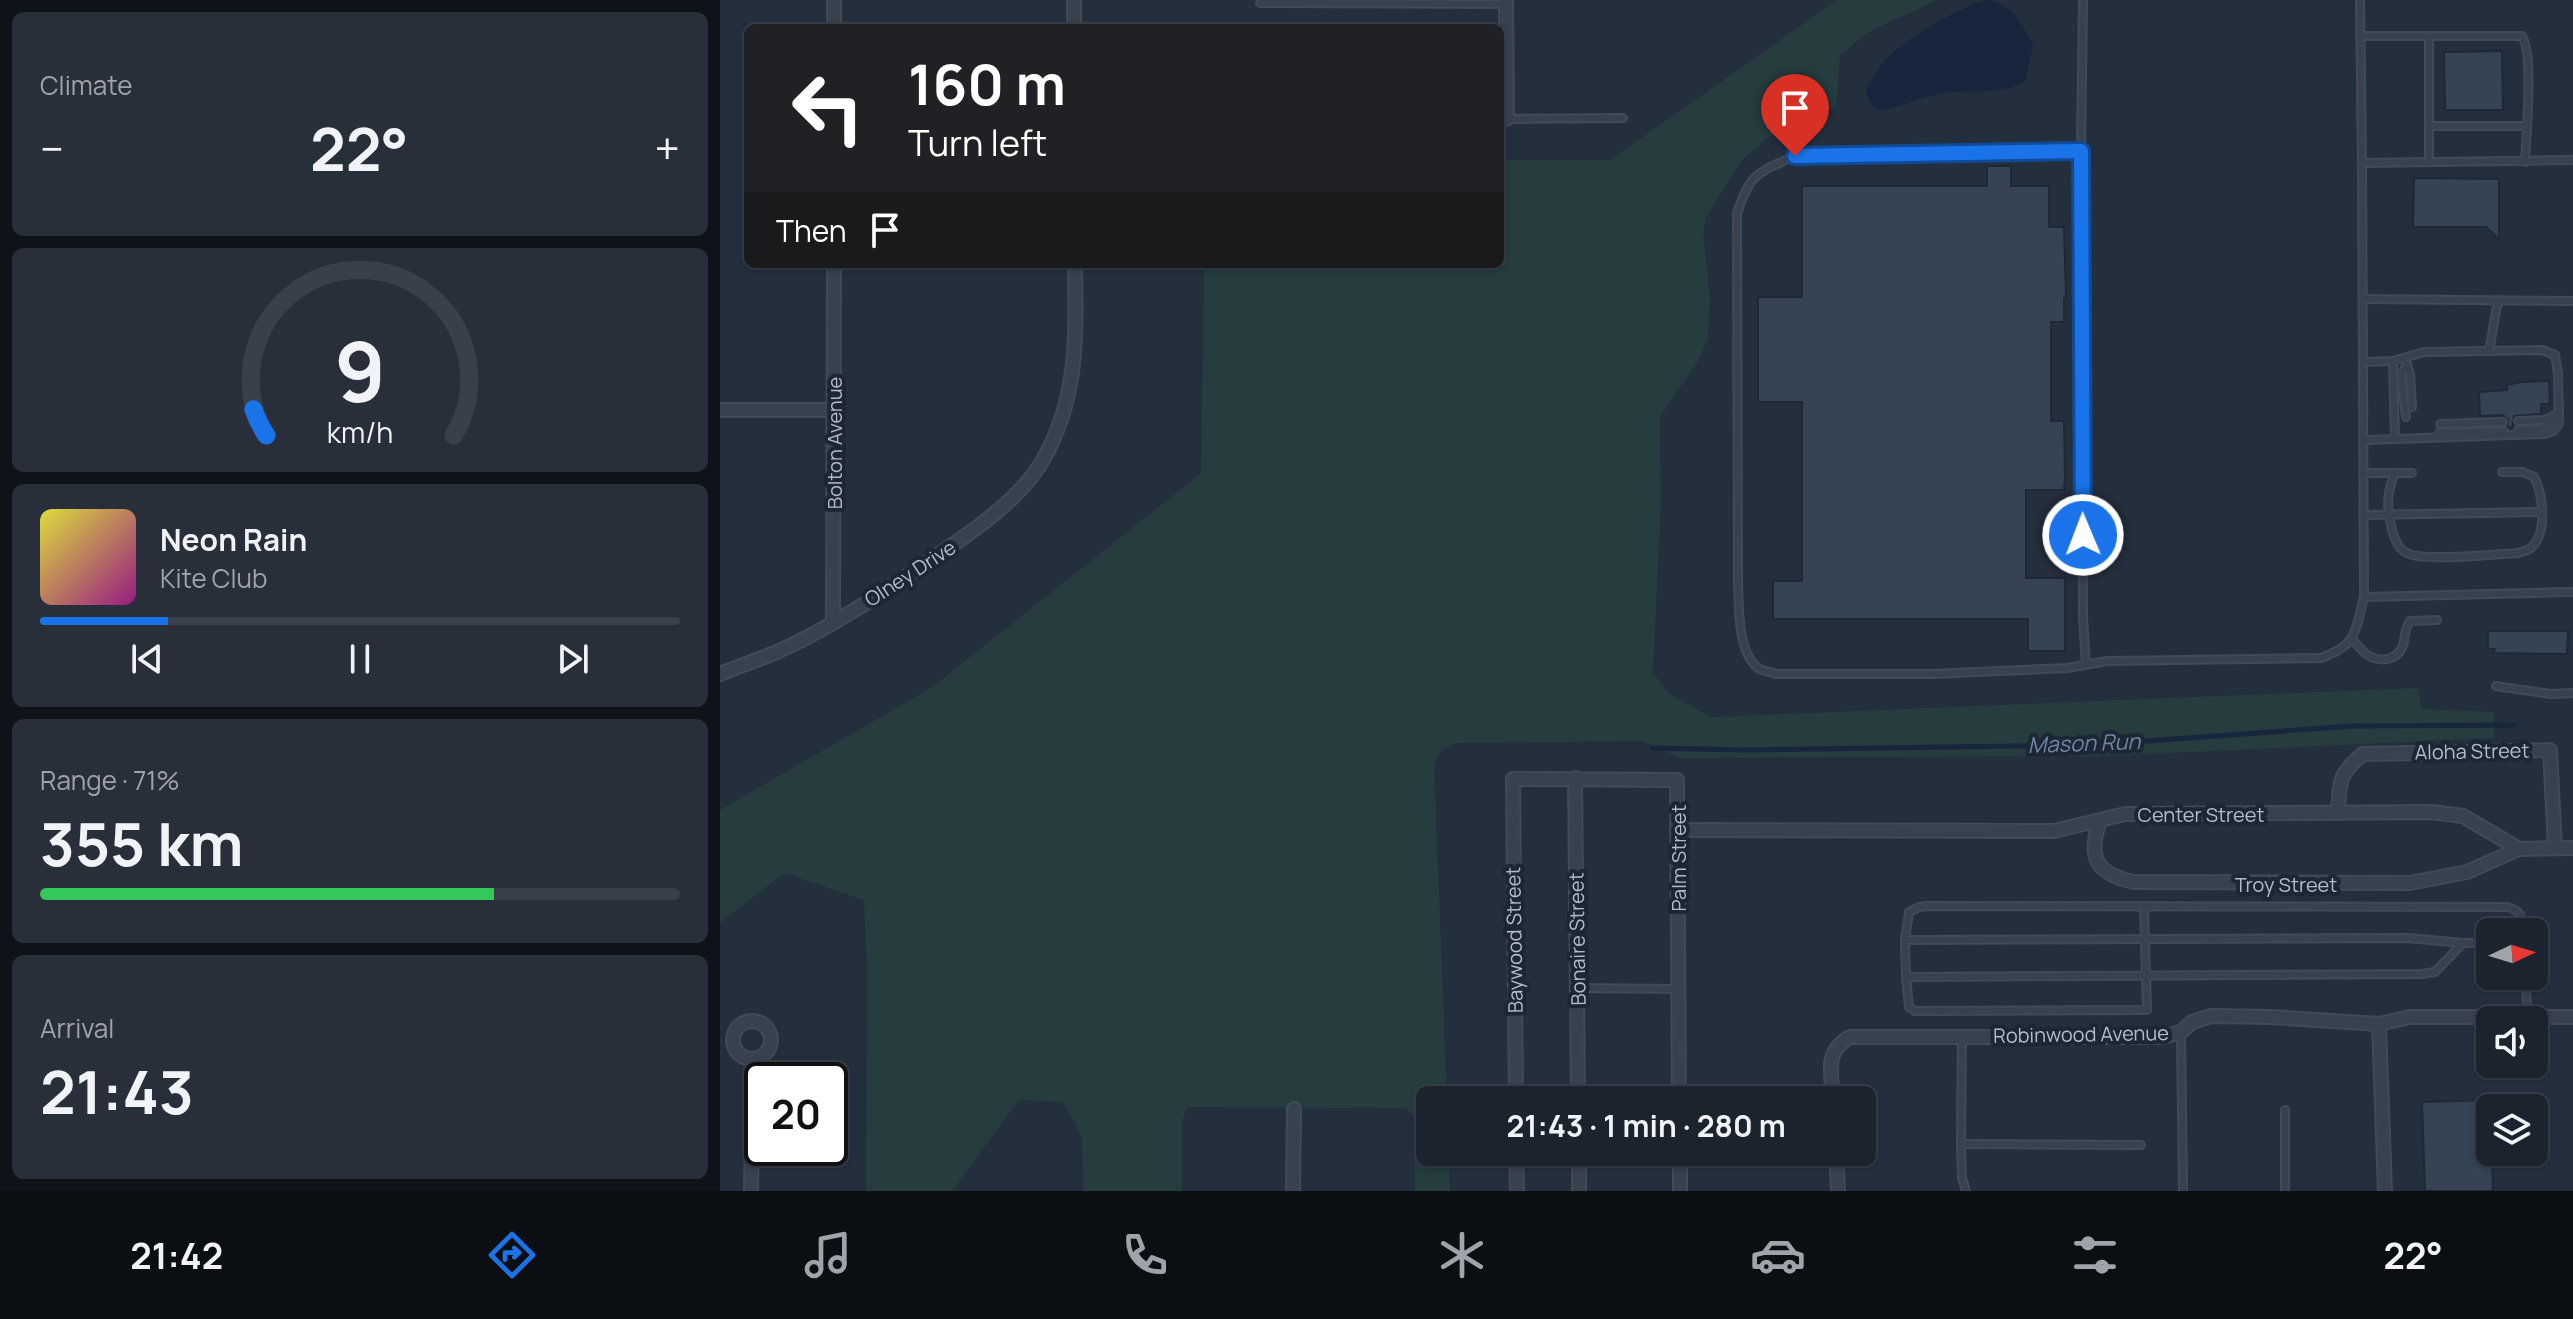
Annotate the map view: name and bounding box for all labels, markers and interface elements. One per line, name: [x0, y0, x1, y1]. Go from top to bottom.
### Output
text: 160 m: [908, 45, 1066, 122]
icon: left: [776, 56, 880, 160]
text: Climate: [40, 67, 132, 103]
pin: [1761, 74, 1829, 156]
icon: arrive: [1773, 86, 1817, 130]
text: 22°: [310, 107, 408, 189]
text: −: [40, 118, 64, 178]
text: +: [655, 118, 680, 178]
text: Turn left: [908, 118, 1047, 167]
icon: arrive: [863, 208, 907, 252]
text: Then: [776, 210, 847, 251]
text: 9: [334, 312, 386, 426]
street label: Bolton Avenue: [821, 377, 848, 509]
text: km/h: [327, 413, 393, 452]
position arrow: [2041, 493, 2125, 577]
text: Neon Rain: [160, 519, 307, 560]
street label: Olney Drive: [859, 533, 961, 613]
text: Kite Club: [160, 560, 267, 596]
icon: previous: [125, 637, 169, 681]
icon: pause: [338, 637, 382, 681]
icon: next: [551, 637, 595, 681]
water label: Mason Run: [2027, 726, 2142, 760]
street label: Aloha Street: [2414, 736, 2530, 766]
text: Range · 71%: [40, 762, 180, 798]
street label: Center Street: [2138, 801, 2264, 828]
text: 355 km: [40, 802, 243, 884]
street label: Palm Street: [1665, 804, 1692, 912]
street label: Baywood Street: [1499, 867, 1529, 1013]
street label: Troy Street: [2235, 871, 2337, 898]
street label: Bonaire Street: [1562, 872, 1592, 1006]
north arrow: [2476, 918, 2548, 990]
map controls: [2476, 918, 2548, 1166]
button: sound: [2476, 1006, 2548, 1078]
text: Arrival: [40, 1010, 114, 1046]
street label: Robinwood Avenue: [1993, 1019, 2169, 1049]
text: 21:43: [40, 1050, 194, 1132]
speed limit sign: 20: [744, 1062, 848, 1166]
button: layers: [2476, 1094, 2548, 1166]
text: 21:43 · 1 min · 280 m: [1506, 1105, 1786, 1146]
icon: directions: [484, 1227, 540, 1283]
icon: music: [800, 1227, 856, 1283]
icon: phone: [1117, 1227, 1173, 1283]
icon: climate: [1434, 1227, 1490, 1283]
icon: car: [1750, 1227, 1806, 1283]
icon: filters: [2067, 1227, 2123, 1283]
text: 21:42: [130, 1231, 223, 1280]
text: 22°: [2384, 1231, 2443, 1280]

